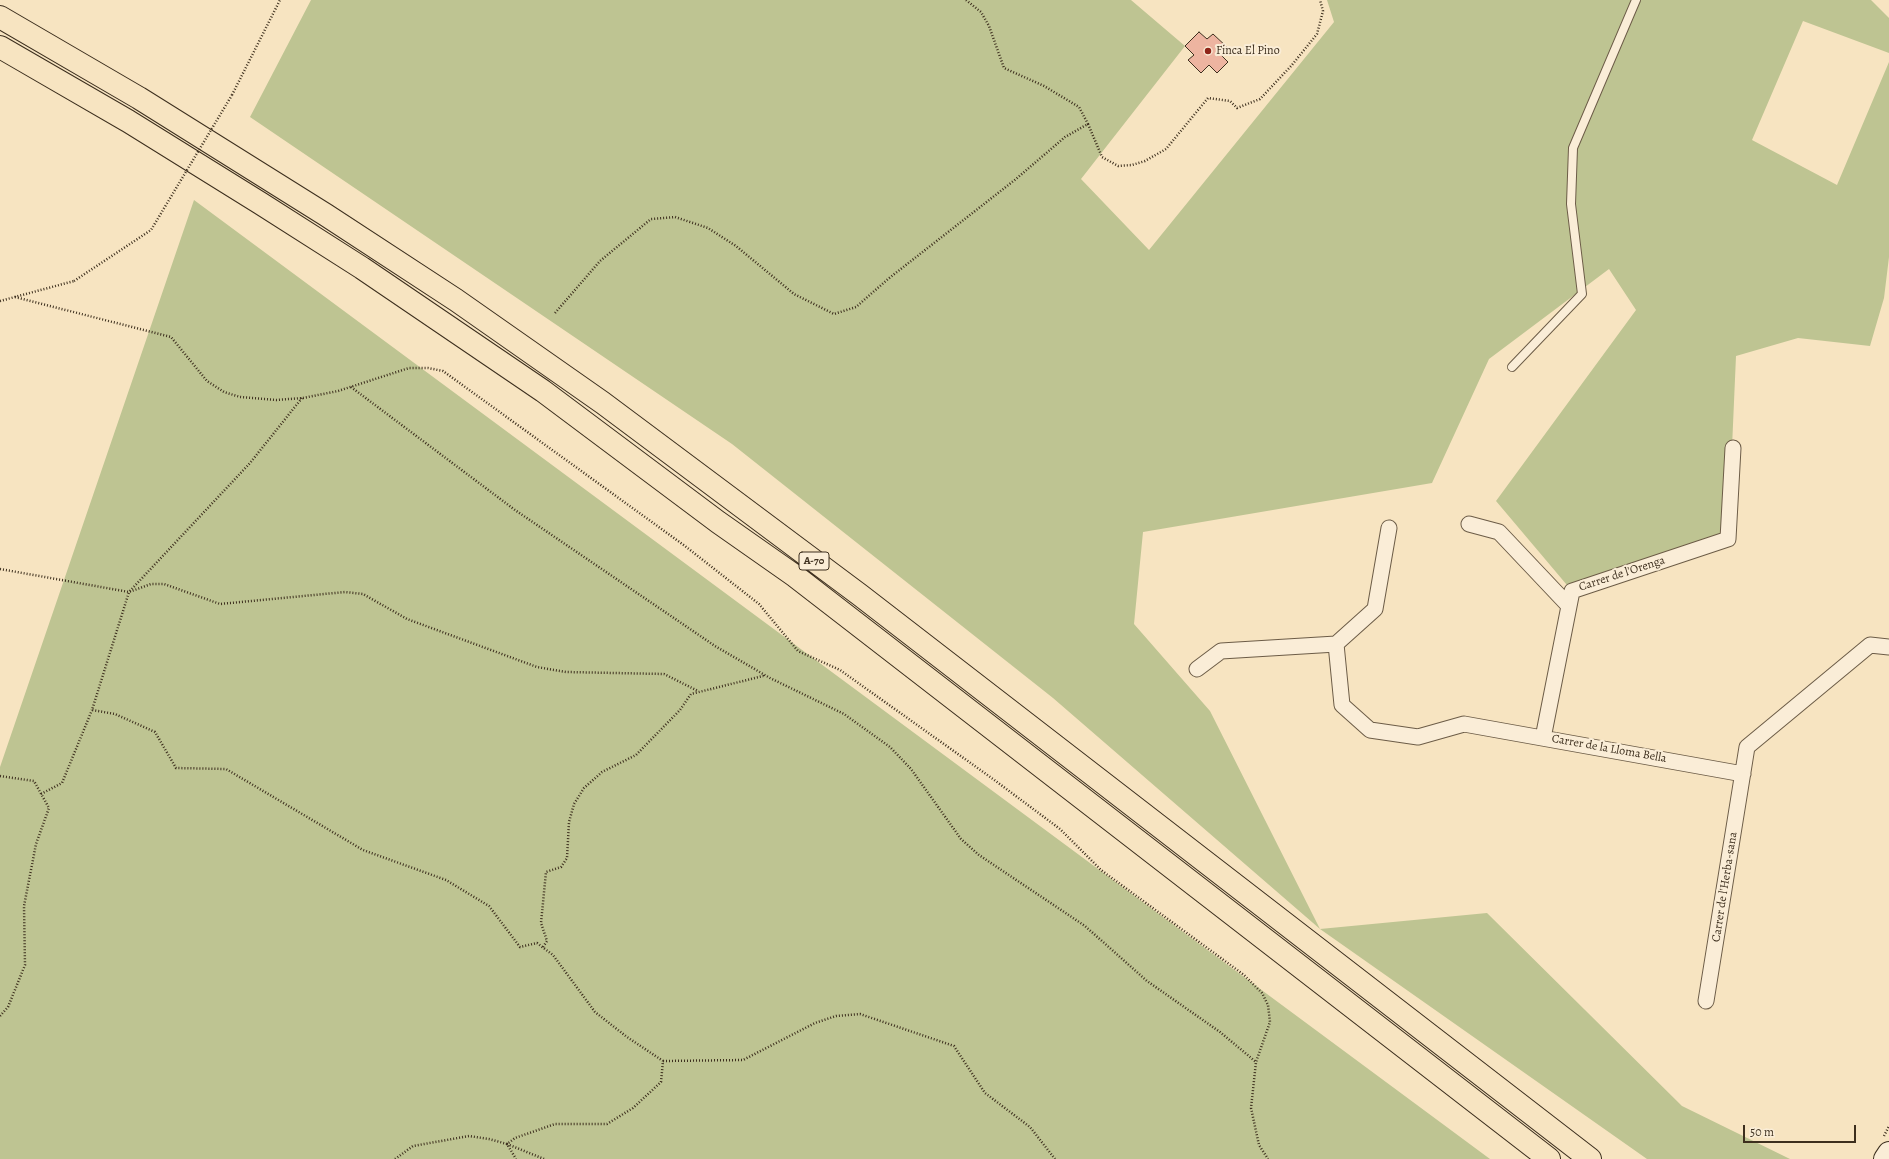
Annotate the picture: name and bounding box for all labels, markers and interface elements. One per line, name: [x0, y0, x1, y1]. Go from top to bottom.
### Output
place label: Finca El Pino: [1216, 44, 1280, 58]
marker: Finca El Pino: [1203, 46, 1213, 56]
road number: A-70: [799, 552, 829, 570]
street label: Carrer de l'Orenga: [1577, 553, 1667, 595]
street label: Carrer de la Lloma Bella: [1550, 732, 1668, 766]
street label: Carrer de l'Herba-sana: [1709, 831, 1741, 943]
scale bar: [1745, 1117, 1858, 1143]
text: 50 m: [1750, 1124, 1774, 1140]

